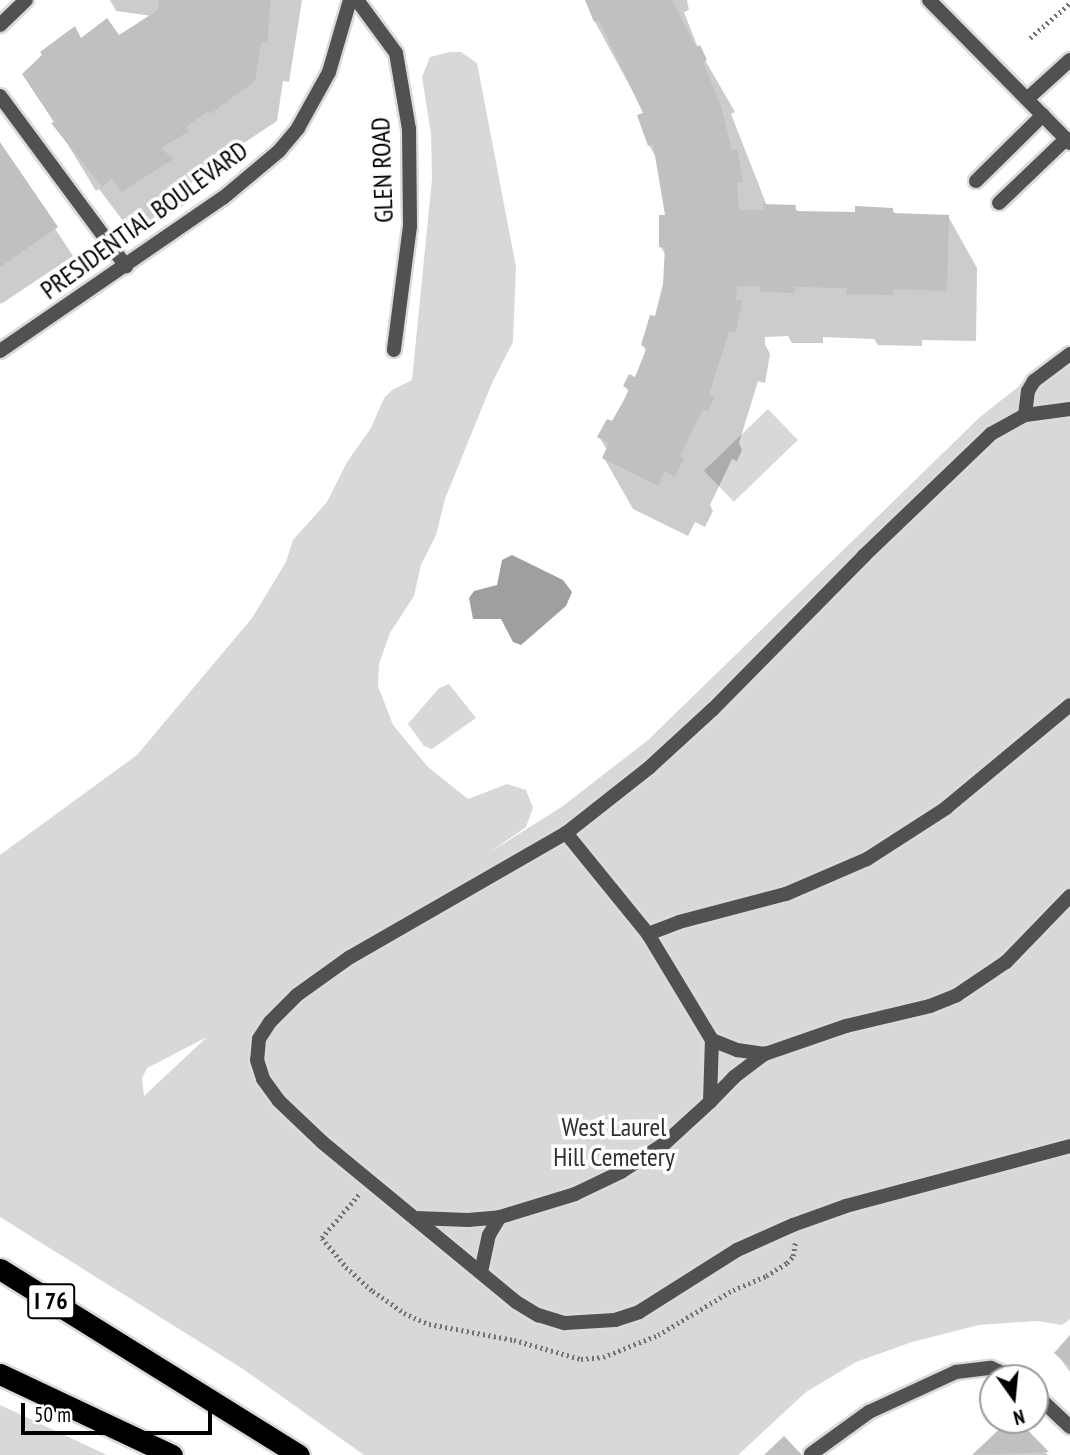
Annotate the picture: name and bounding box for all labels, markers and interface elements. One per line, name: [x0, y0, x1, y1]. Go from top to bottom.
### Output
street label: GLEN ROAD: [365, 117, 399, 223]
street label: PRESIDENTIAL BOULEVARD: [34, 134, 254, 306]
park label: West Laurel Hill Cemetery: [553, 1111, 675, 1172]
road number: I 76: [26, 1280, 76, 1322]
north arrow: [979, 1364, 1049, 1434]
scale bar: [24, 1388, 215, 1432]
text: 50 m: [34, 1401, 71, 1428]
text: N: [1011, 1404, 1027, 1430]

